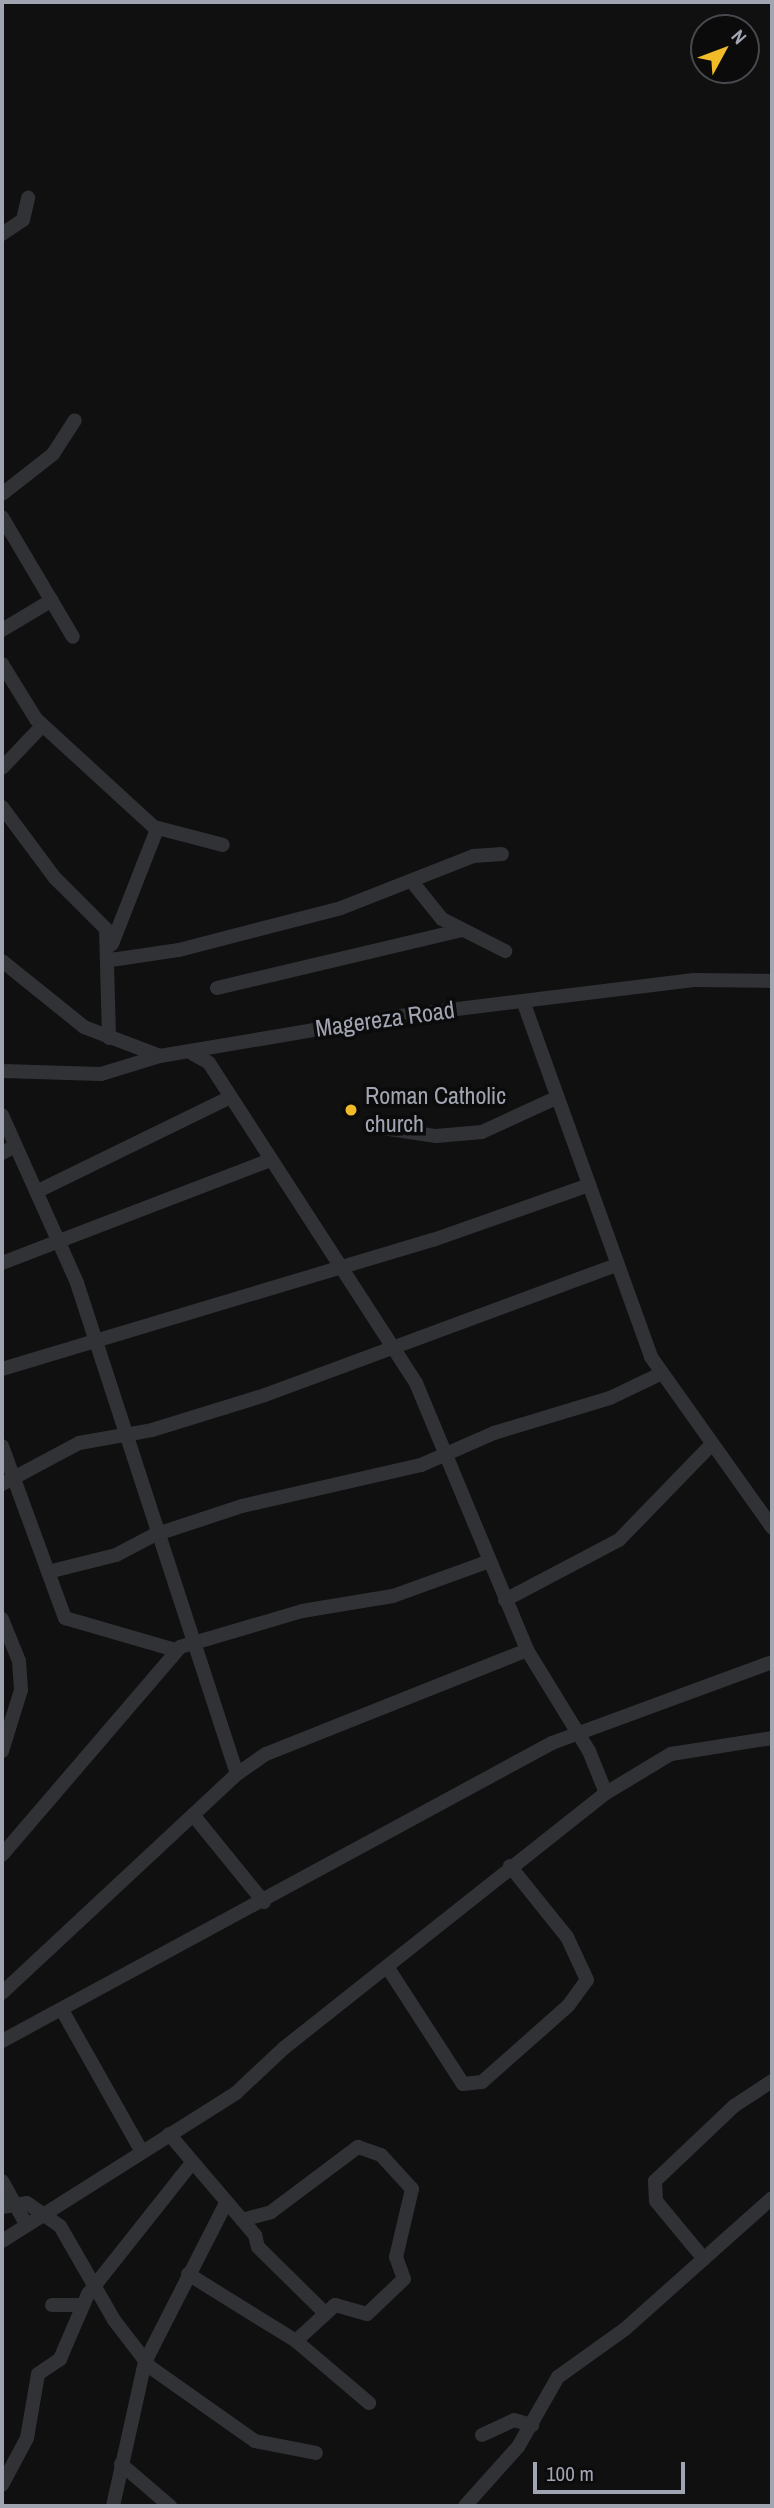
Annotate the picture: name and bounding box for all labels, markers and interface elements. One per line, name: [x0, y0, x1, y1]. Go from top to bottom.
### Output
north arrow: [690, 14, 760, 84]
text: N: [726, 24, 753, 49]
street label: Magereza Road: [314, 995, 456, 1043]
place label: Roman Catholic church: [365, 1082, 506, 1138]
marker: Roman Catholic church: [343, 1102, 359, 1118]
scale bar: [536, 2448, 688, 2492]
text: 100 m: [546, 2459, 594, 2488]

